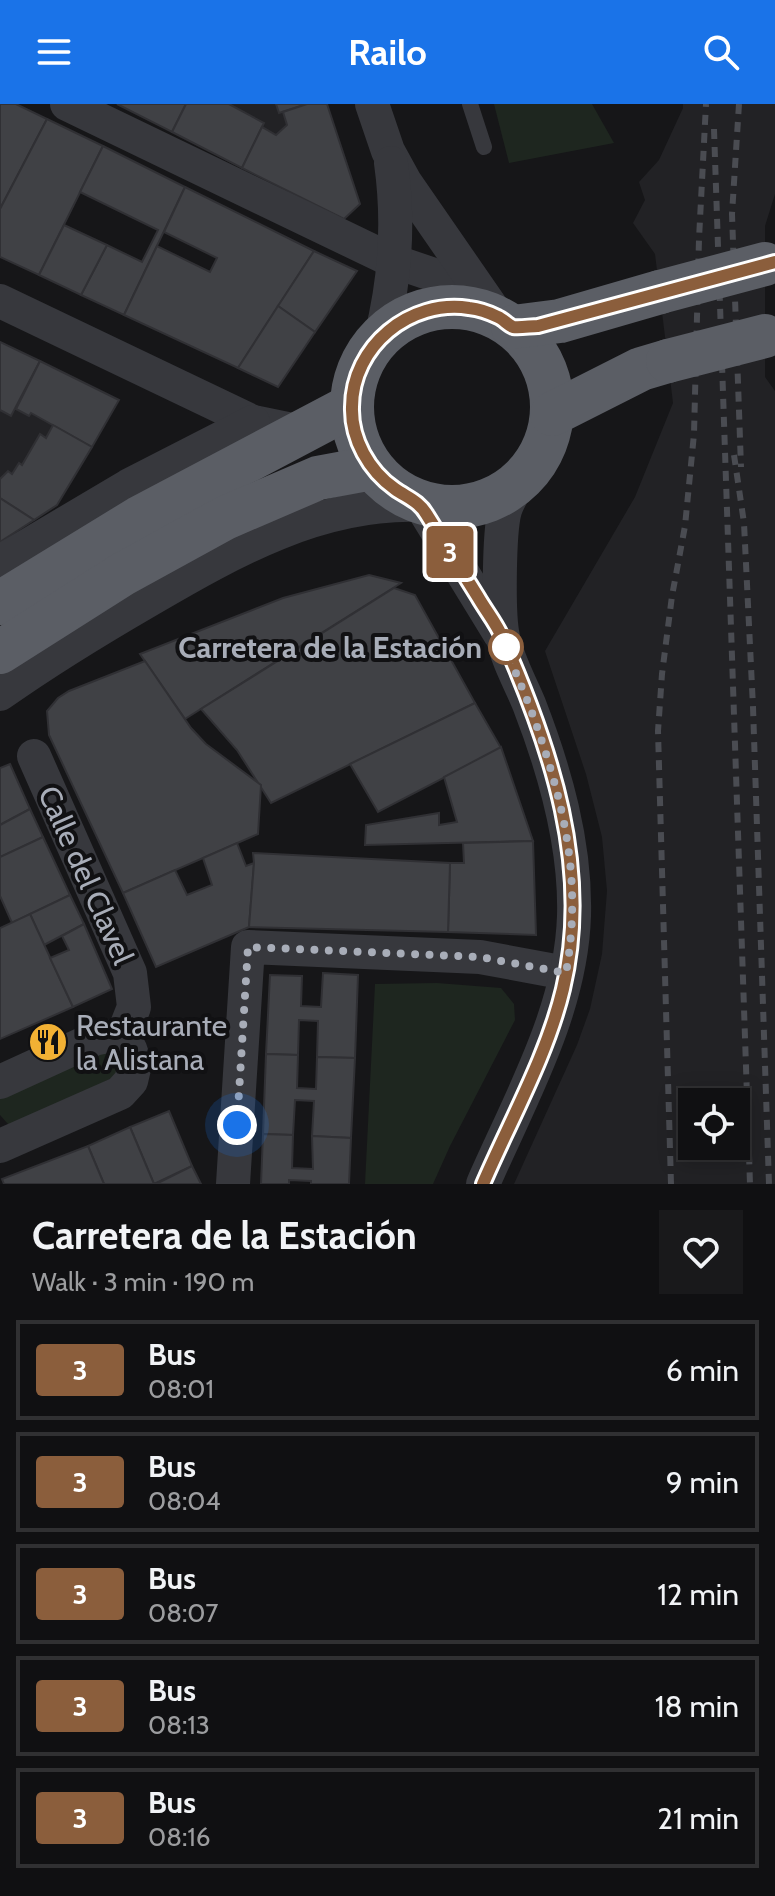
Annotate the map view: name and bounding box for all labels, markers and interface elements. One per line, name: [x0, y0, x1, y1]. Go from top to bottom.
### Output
icon: menu: [32, 30, 76, 74]
text: Railo: [348, 30, 427, 74]
icon: search: [699, 30, 743, 74]
line badge: 3: [424, 526, 476, 578]
text: 3: [442, 535, 458, 569]
place label: Carretera de la Estación: [178, 629, 482, 666]
marker: Carretera de la Estación: [489, 630, 523, 664]
street label: Calle del Clavel: [30, 780, 142, 970]
place label: Restaurante la Alistana: [76, 1007, 227, 1078]
restaurant icon: Restaurante la Alistana: [27, 1021, 69, 1063]
map controls: [678, 1088, 750, 1160]
button: locate: [678, 1088, 750, 1160]
your location: [217, 1105, 257, 1145]
button: heart: [659, 1210, 743, 1294]
text: Carretera de la Estación: [32, 1212, 417, 1259]
text: Walk · 3 min · 190 m: [32, 1266, 254, 1298]
text: Bus: [148, 1336, 196, 1373]
text: 6 min: [666, 1352, 739, 1389]
text: 3: [72, 1353, 88, 1387]
text: 08:01: [148, 1373, 214, 1405]
text: Bus: [148, 1448, 196, 1485]
text: 9 min: [666, 1464, 739, 1501]
text: 3: [72, 1465, 88, 1499]
text: 08:04: [148, 1485, 221, 1517]
text: Bus: [148, 1560, 196, 1597]
text: 12 min: [657, 1576, 739, 1613]
text: 3: [72, 1577, 88, 1611]
text: 08:07: [148, 1597, 218, 1629]
text: Bus: [148, 1672, 196, 1709]
text: 18 min: [655, 1688, 739, 1725]
text: 3: [72, 1689, 88, 1723]
text: 08:13: [148, 1709, 210, 1741]
text: Bus: [148, 1784, 196, 1821]
text: 21 min: [657, 1800, 739, 1837]
text: 3: [72, 1801, 88, 1835]
text: 08:16: [148, 1821, 211, 1853]

